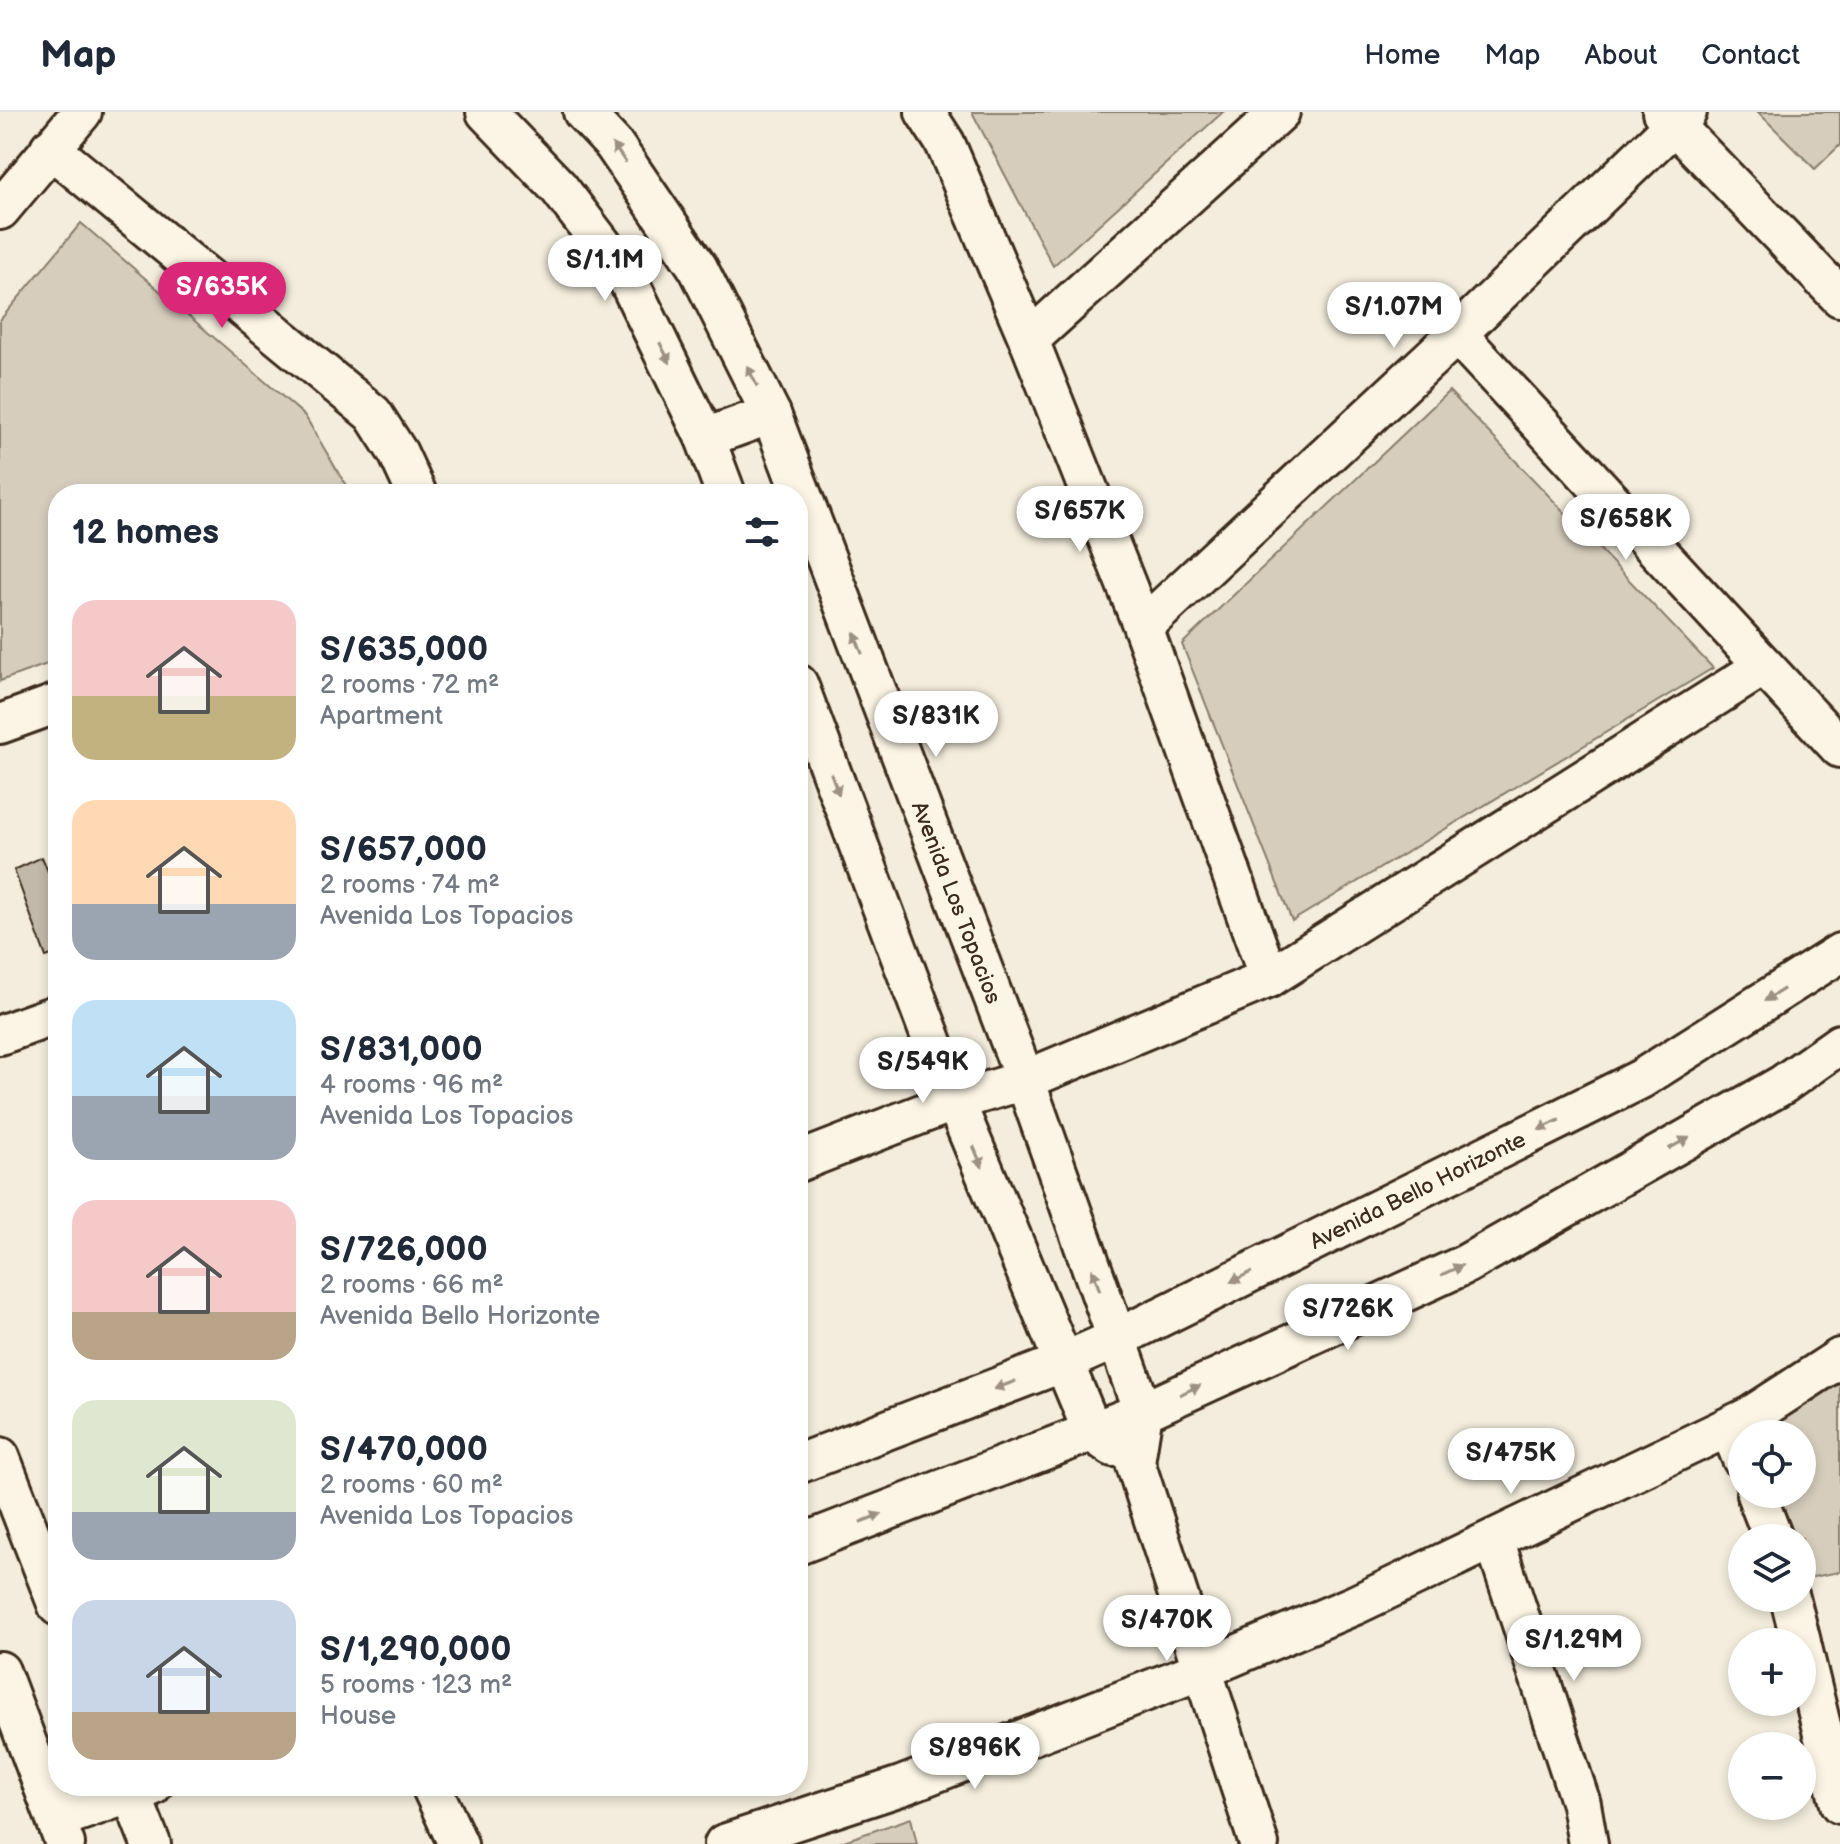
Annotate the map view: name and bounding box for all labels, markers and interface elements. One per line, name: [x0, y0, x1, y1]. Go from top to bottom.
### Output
text: Map: [40, 33, 116, 78]
text: Home: [1364, 39, 1440, 72]
text: Map: [1484, 39, 1541, 72]
text: About: [1585, 39, 1657, 72]
text: Contact: [1701, 39, 1800, 72]
one-way arrow: [611, 142, 627, 164]
pin: S/1.1M: [540, 235, 670, 303]
text: S/1.1M: [566, 245, 644, 276]
pin: S/635K: [157, 262, 287, 330]
text: S/635K: [176, 272, 268, 303]
pin: S/1.07M: [1320, 282, 1468, 350]
text: S/1.07M: [1345, 292, 1443, 323]
one-way arrow: [658, 341, 671, 364]
one-way arrow: [745, 364, 758, 387]
pin: S/657K: [1015, 486, 1145, 554]
pin: S/658K: [1561, 494, 1691, 562]
text: S/657K: [1034, 496, 1126, 527]
text: S/658K: [1580, 504, 1672, 535]
icon: filters: [740, 510, 784, 554]
text: 12 homes: [72, 512, 219, 553]
text: S/635,000: [320, 629, 488, 670]
one-way arrow: [851, 631, 864, 655]
icon: home: [136, 632, 232, 728]
text: 2 rooms · 72 m²: [320, 670, 499, 701]
pin: S/831K: [871, 691, 1001, 759]
text: Apartment: [320, 701, 443, 732]
text: S/831K: [892, 701, 980, 732]
one-way arrow: [829, 772, 842, 796]
street label: Avenida Los Topacios: [905, 798, 1007, 1008]
text: S/657,000: [320, 829, 487, 870]
icon: home: [136, 832, 232, 928]
text: 2 rooms · 74 m²: [320, 870, 500, 901]
text: Avenida Los Topacios: [320, 901, 573, 932]
one-way arrow: [1763, 987, 1785, 1001]
text: S/831,000: [320, 1029, 483, 1070]
icon: home: [136, 1032, 232, 1128]
pin: S/549K: [858, 1037, 988, 1105]
text: S/549K: [877, 1047, 969, 1078]
text: 4 rooms · 96 m²: [320, 1070, 503, 1101]
text: Avenida Los Topacios: [320, 1101, 573, 1132]
one-way arrow: [1538, 1118, 1561, 1131]
street label: Avenida Bello Horizonte: [1306, 1126, 1530, 1256]
one-way arrow: [1668, 1136, 1690, 1150]
one-way arrow: [972, 1145, 985, 1169]
text: S/726,000: [320, 1229, 488, 1270]
icon: home: [136, 1232, 232, 1328]
one-way arrow: [1440, 1263, 1464, 1277]
one-way arrow: [1089, 1268, 1101, 1292]
text: 2 rooms · 66 m²: [320, 1270, 504, 1301]
one-way arrow: [1229, 1270, 1253, 1284]
pin: S/726K: [1283, 1284, 1413, 1352]
text: S/726K: [1302, 1294, 1394, 1325]
text: Avenida Bello Horizonte: [320, 1301, 600, 1332]
one-way arrow: [993, 1379, 1017, 1392]
one-way arrow: [1179, 1383, 1202, 1397]
map controls: [1728, 1420, 1816, 1820]
button: locate: [1728, 1420, 1816, 1508]
pin: S/475K: [1446, 1428, 1576, 1496]
text: S/470,000: [320, 1429, 488, 1470]
icon: home: [136, 1432, 232, 1528]
text: S/475K: [1466, 1438, 1556, 1469]
text: 2 rooms · 60 m²: [320, 1470, 503, 1501]
text: Avenida Los Topacios: [320, 1501, 573, 1532]
one-way arrow: [859, 1511, 883, 1524]
button: layers: [1728, 1524, 1816, 1612]
pin: S/470K: [1102, 1595, 1232, 1663]
text: S/470K: [1121, 1605, 1213, 1636]
pin: S/1.29M: [1500, 1615, 1648, 1683]
text: S/1.29M: [1525, 1625, 1623, 1656]
button: +: [1728, 1628, 1816, 1716]
text: S/1,290,000: [320, 1629, 511, 1670]
icon: home: [136, 1632, 232, 1728]
text: 5 rooms · 123 m²: [320, 1670, 512, 1701]
text: House: [320, 1701, 396, 1732]
pin: S/896K: [910, 1723, 1040, 1791]
button: −: [1728, 1732, 1816, 1820]
text: S/896K: [929, 1733, 1021, 1764]

